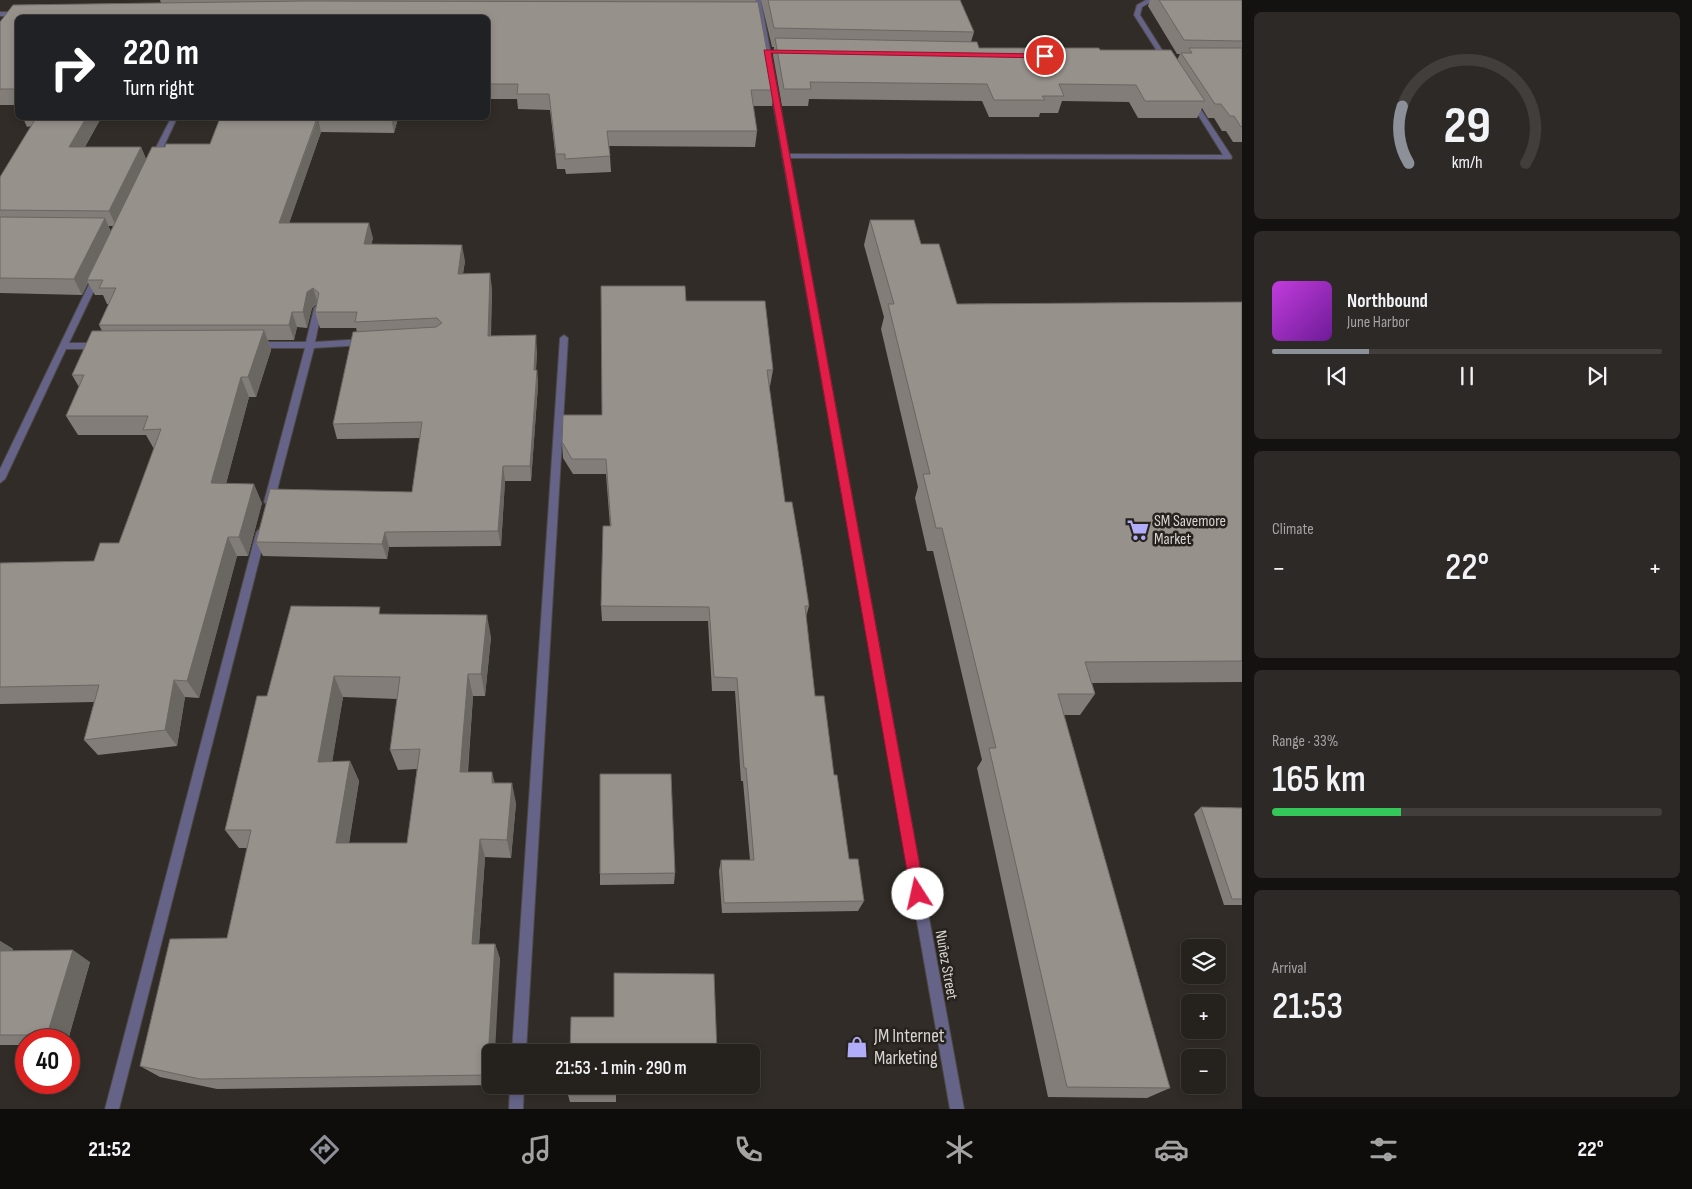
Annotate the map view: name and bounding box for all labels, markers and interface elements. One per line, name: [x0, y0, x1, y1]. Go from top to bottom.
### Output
text: 220 m: [123, 32, 199, 75]
icon: right: [40, 35, 105, 100]
pin: [1024, 35, 1066, 77]
icon: arrive: [1031, 42, 1059, 70]
text: Turn right: [123, 75, 194, 102]
text: 29: [1443, 95, 1491, 158]
text: km/h: [1452, 152, 1482, 173]
text: Northbound: [1347, 290, 1428, 313]
text: June Harbor: [1347, 313, 1410, 332]
icon: previous: [1323, 362, 1351, 390]
icon: pause: [1453, 362, 1481, 390]
icon: next: [1583, 362, 1611, 390]
place label: SM Savemore Market: [1154, 512, 1226, 549]
supermarket icon: SM Savemore Market: [1125, 517, 1151, 543]
text: Climate: [1272, 520, 1314, 539]
text: 22°: [1445, 545, 1489, 590]
text: −: [1272, 552, 1286, 585]
text: +: [1648, 552, 1662, 585]
text: Range · 33%: [1272, 732, 1338, 751]
text: 165 km: [1272, 757, 1366, 802]
position arrow: [891, 867, 943, 919]
street label: Nuñez Street: [931, 929, 961, 1001]
map controls: [1181, 939, 1226, 1094]
button: layers: [1181, 939, 1226, 984]
text: Arrival: [1272, 959, 1306, 978]
text: 21:53: [1272, 984, 1343, 1029]
button: +: [1181, 994, 1226, 1039]
place label: JM Internet Marketing: [873, 1025, 945, 1070]
speed limit sign: 40: [15, 1029, 80, 1094]
shop icon: JM Internet Marketing: [844, 1034, 870, 1060]
button: −: [1181, 1049, 1226, 1094]
text: 21:53 · 1 min · 290 m: [555, 1057, 687, 1080]
icon: directions: [307, 1132, 342, 1167]
icon: music: [519, 1132, 554, 1167]
icon: phone: [731, 1132, 766, 1167]
icon: climate: [942, 1132, 977, 1167]
icon: car: [1154, 1132, 1189, 1167]
icon: filters: [1366, 1132, 1401, 1167]
text: 21:52: [88, 1136, 131, 1163]
text: 22°: [1577, 1136, 1604, 1163]

